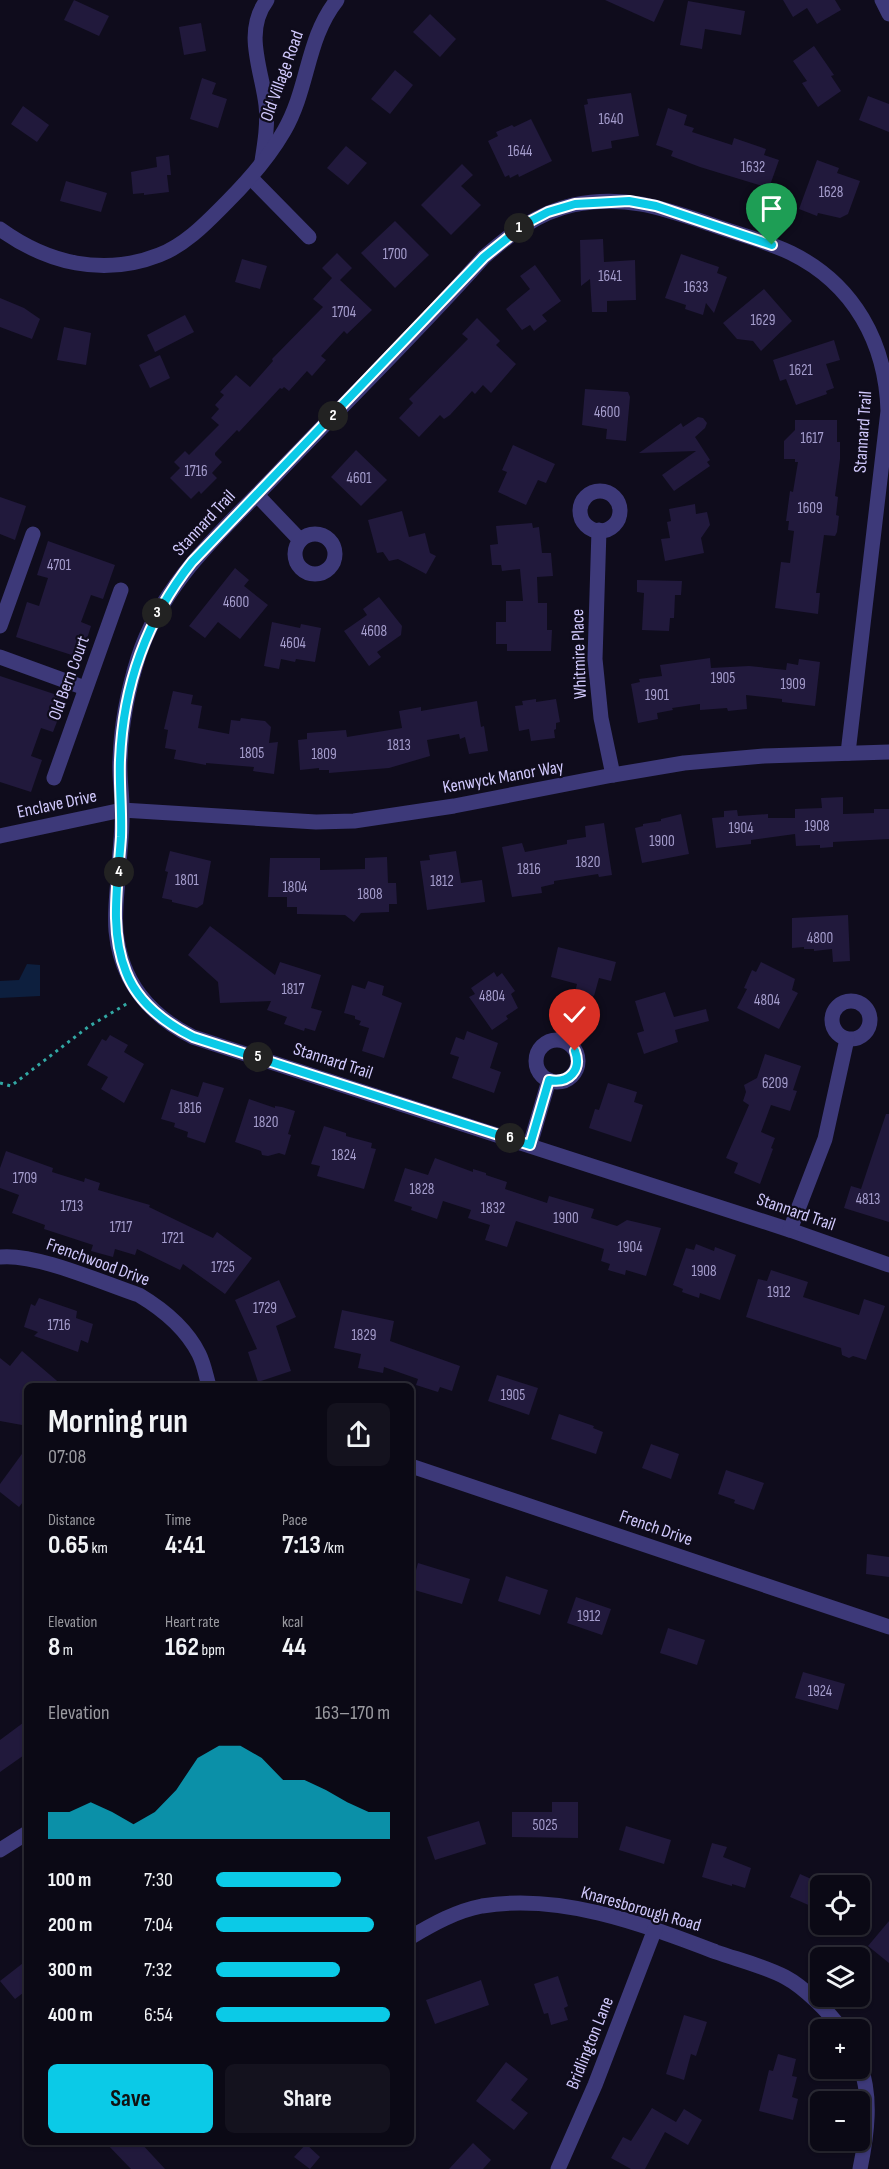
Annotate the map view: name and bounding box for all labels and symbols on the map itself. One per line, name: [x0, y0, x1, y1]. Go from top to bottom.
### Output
street label: Old Village Road: [256, 28, 308, 124]
house number: 1640: [598, 110, 624, 129]
house number: 1644: [508, 142, 532, 161]
house number: 1632: [741, 158, 765, 177]
pin: [746, 183, 797, 245]
house number: 1628: [819, 183, 843, 202]
pin: 1: [504, 213, 534, 243]
house number: 1700: [383, 245, 407, 264]
house number: 1641: [598, 267, 623, 286]
house number: 1633: [684, 278, 708, 297]
house number: 1704: [332, 303, 356, 322]
house number: 1629: [751, 311, 775, 330]
house number: 1621: [789, 361, 813, 380]
street label: Stannard Trail: [850, 390, 876, 474]
pin: 2: [318, 401, 348, 431]
house number: 4600: [594, 403, 620, 422]
house number: 1617: [800, 429, 824, 448]
house number: 1716: [184, 462, 208, 481]
house number: 4601: [347, 469, 372, 488]
street label: Stannard Trail: [168, 486, 240, 560]
house number: 1609: [797, 499, 823, 518]
house number: 4701: [47, 556, 72, 575]
house number: 4600: [223, 593, 249, 612]
pin: 3: [142, 598, 172, 628]
street label: Whitmire Place: [567, 608, 591, 700]
house number: 4608: [361, 622, 387, 641]
street label: Old Bern Court: [44, 633, 94, 723]
house number: 4604: [280, 634, 306, 653]
house number: 1905: [711, 669, 735, 688]
house number: 1909: [780, 675, 806, 694]
house number: 1901: [645, 686, 670, 705]
house number: 1813: [387, 736, 411, 755]
house number: 1805: [240, 744, 264, 763]
house number: 1809: [311, 745, 337, 764]
street label: Kenwyck Manor Way: [441, 756, 565, 798]
street label: Enclave Drive: [15, 785, 99, 823]
house number: 1908: [804, 817, 830, 836]
house number: 1904: [729, 819, 753, 838]
house number: 1900: [649, 832, 675, 851]
house number: 1820: [576, 853, 600, 872]
pin: 4: [104, 857, 134, 887]
house number: 1816: [517, 860, 541, 879]
house number: 1801: [175, 871, 200, 890]
house number: 1812: [430, 872, 454, 891]
house number: 1804: [283, 878, 307, 897]
house number: 1808: [357, 885, 383, 904]
house number: 4800: [807, 929, 833, 948]
house number: 1817: [281, 980, 305, 999]
house number: 4804: [479, 987, 505, 1006]
pin: [549, 989, 600, 1051]
house number: 4804: [754, 991, 780, 1010]
street label: Stannard Trail: [291, 1038, 375, 1084]
pin: 5: [243, 1042, 273, 1072]
house number: 6209: [762, 1074, 788, 1093]
house number: 1816: [178, 1099, 202, 1118]
house number: 1820: [254, 1113, 278, 1132]
pin: 6: [495, 1123, 525, 1153]
house number: 1824: [332, 1146, 356, 1165]
house number: 1709: [13, 1169, 37, 1188]
house number: 1828: [410, 1180, 434, 1199]
street label: Stannard Trail: [754, 1189, 838, 1235]
house number: 4813: [856, 1190, 880, 1209]
house number: 1713: [61, 1197, 83, 1216]
house number: 1832: [481, 1199, 505, 1218]
house number: 1900: [553, 1209, 579, 1228]
house number: 1717: [110, 1218, 132, 1237]
house number: 1721: [162, 1229, 185, 1248]
street label: Frenchwood Drive: [44, 1234, 152, 1290]
house number: 1904: [618, 1238, 642, 1257]
house number: 1725: [211, 1258, 235, 1277]
house number: 1908: [691, 1262, 717, 1281]
house number: 1912: [767, 1283, 791, 1302]
house number: 1729: [253, 1299, 277, 1318]
house number: 1716: [47, 1316, 71, 1335]
house number: 1829: [352, 1326, 376, 1345]
house number: 1905: [501, 1386, 525, 1405]
street label: French Drive: [617, 1506, 695, 1550]
house number: 1912: [577, 1607, 601, 1626]
house number: 1924: [808, 1682, 832, 1701]
house number: 5025: [533, 1816, 557, 1835]
street label: Knaresborough Road: [579, 1882, 703, 1936]
street label: Bridlington Lane: [562, 1994, 618, 2092]

